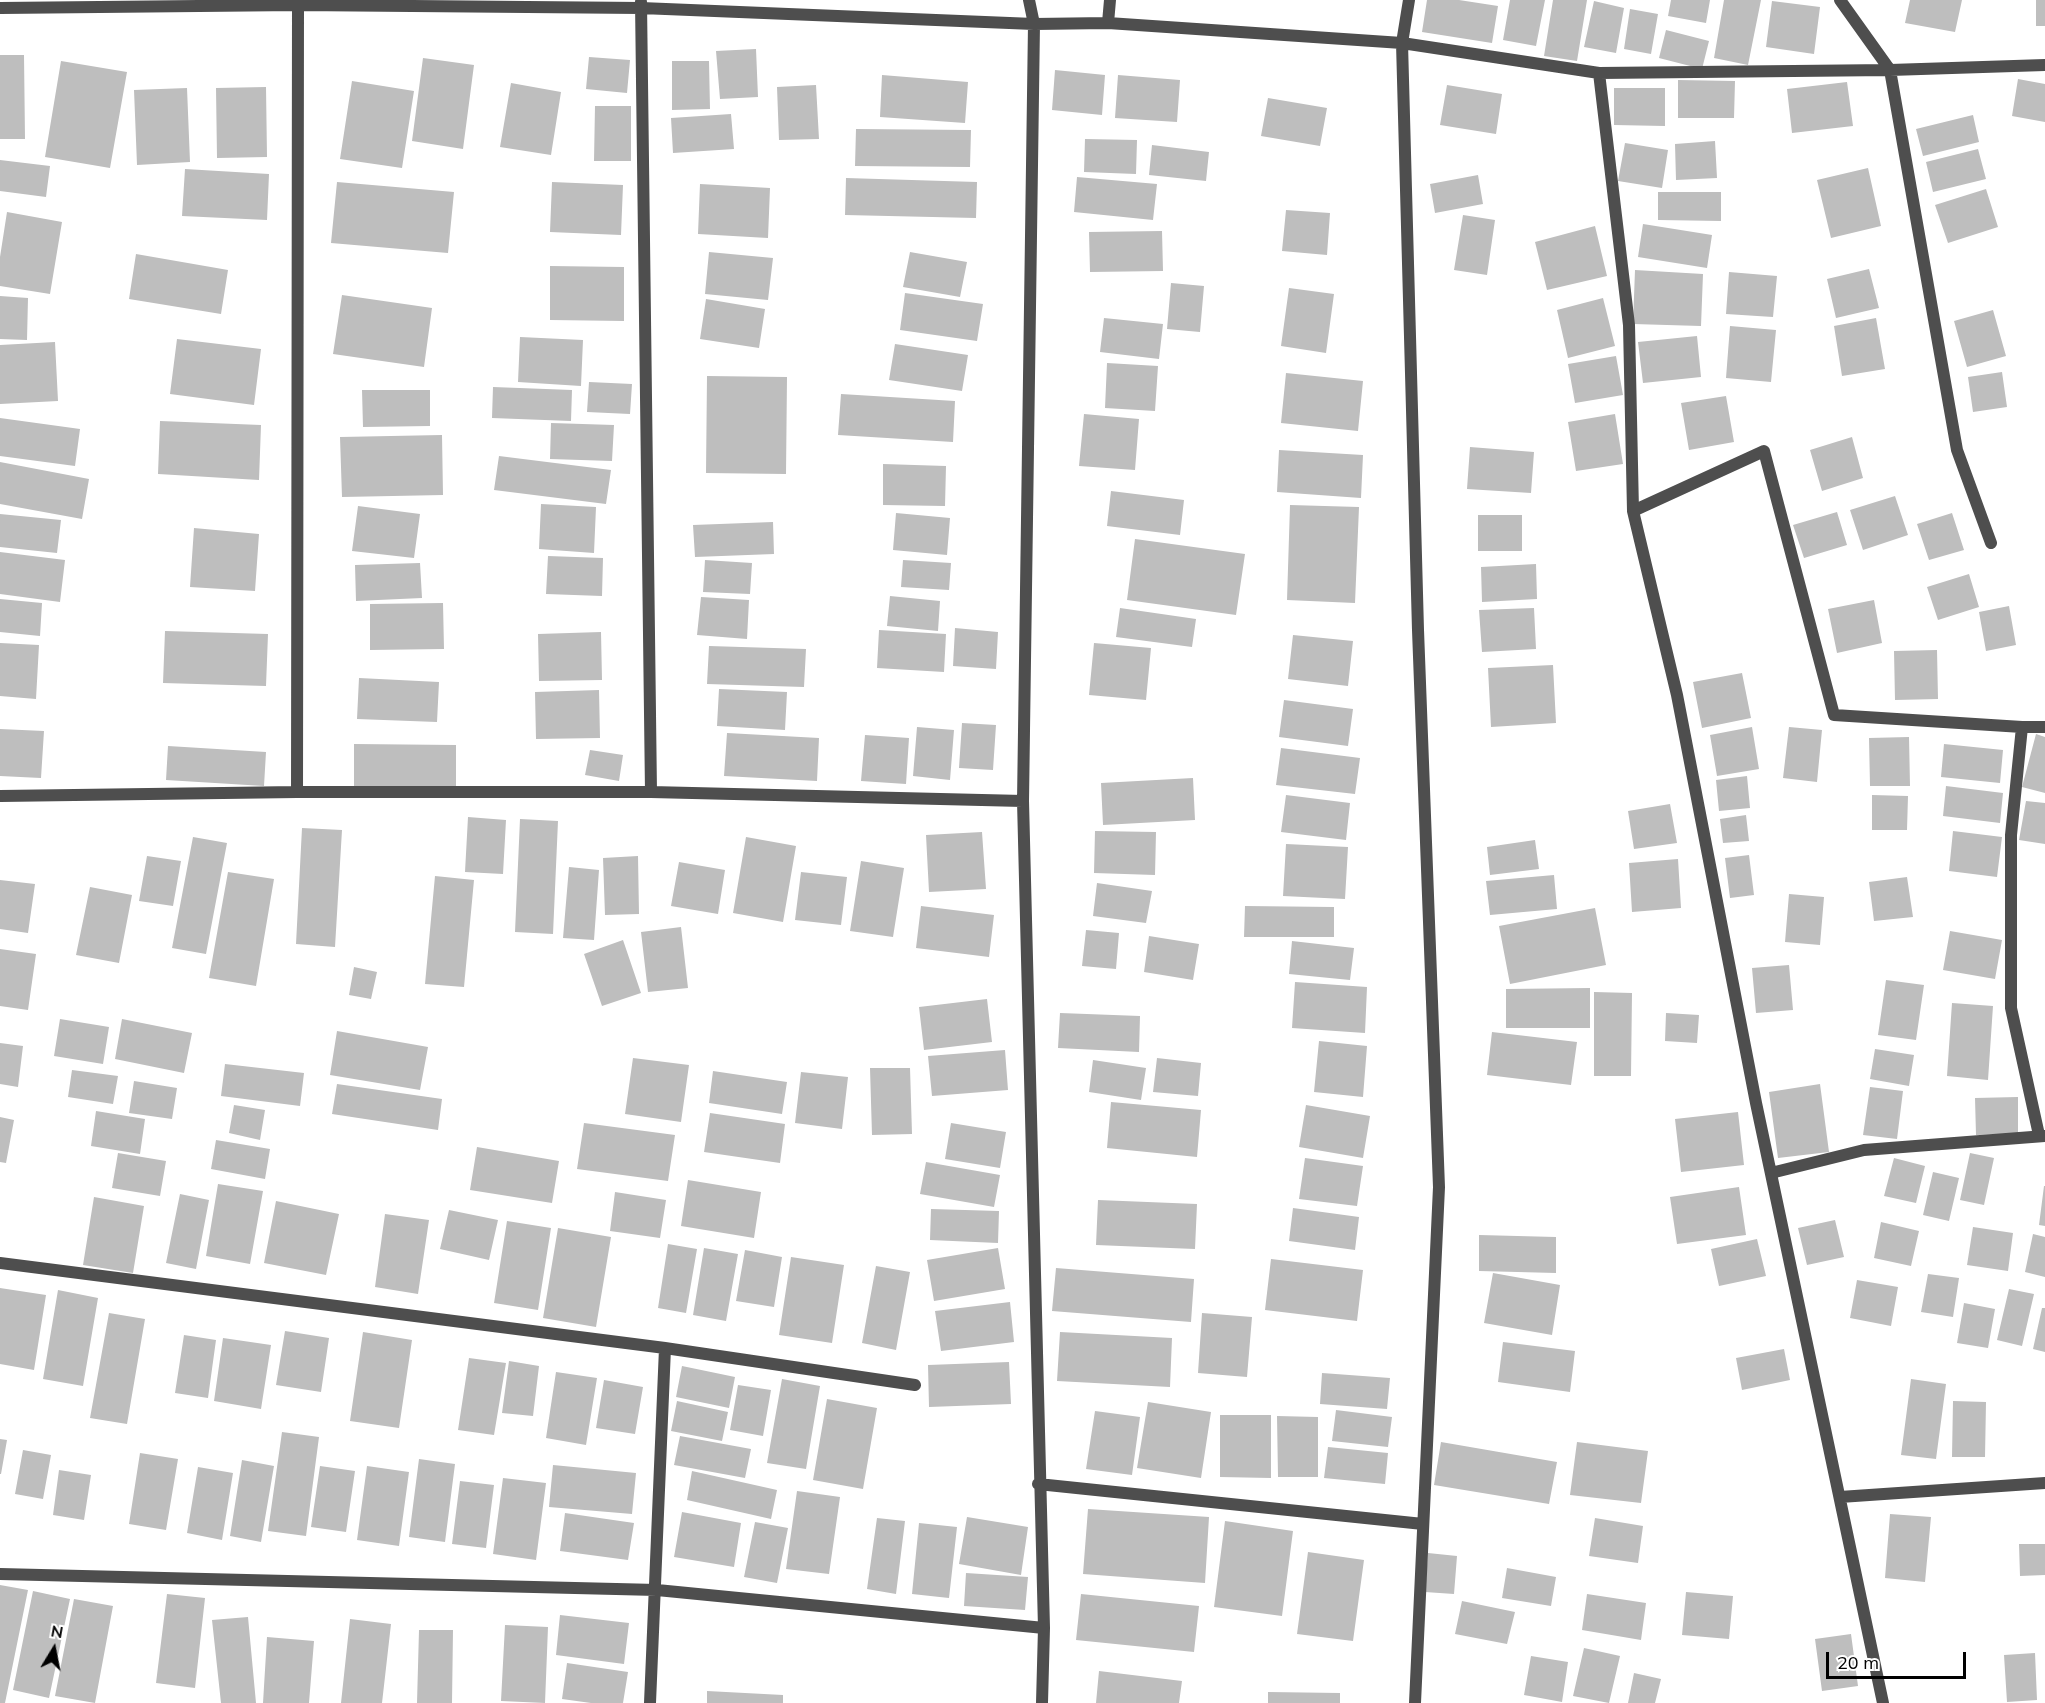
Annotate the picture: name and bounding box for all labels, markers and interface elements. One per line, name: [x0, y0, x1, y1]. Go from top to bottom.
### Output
north arrow: [24, 1619, 84, 1679]
text: N: [49, 1620, 65, 1642]
scale bar: [1829, 1640, 1968, 1678]
text: 20 m: [1837, 1651, 1879, 1674]

